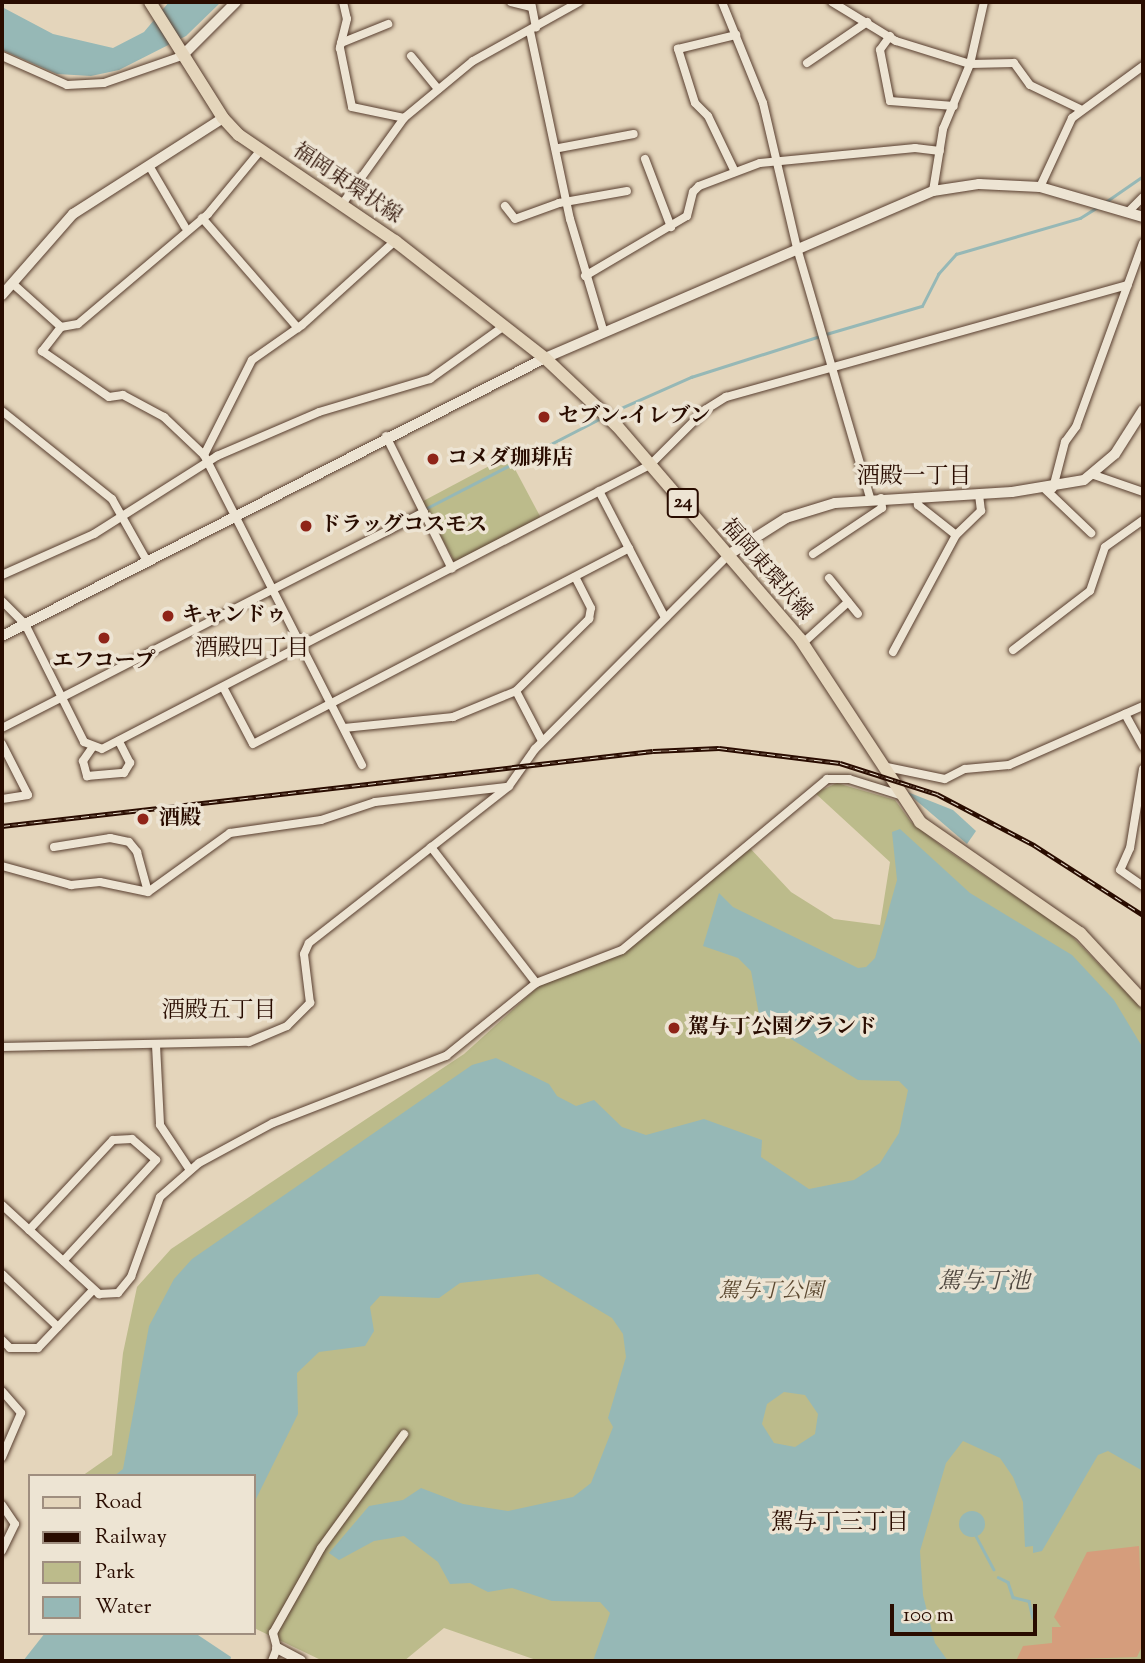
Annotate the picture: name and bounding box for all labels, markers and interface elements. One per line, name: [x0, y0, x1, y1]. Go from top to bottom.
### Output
street label: 福岡東環状線: [288, 138, 406, 230]
place label: セブン-イレブン: [558, 404, 712, 430]
marker: セブン-イレブン: [536, 409, 552, 425]
place label: コメダ珈琲店: [447, 446, 573, 472]
marker: コメダ珈琲店: [425, 451, 441, 467]
district label: 酒殿一丁目: [857, 464, 971, 492]
road number: 24: [666, 488, 700, 518]
place label: ドラッグコスモス: [320, 513, 488, 539]
street label: 福岡東環状線: [715, 514, 817, 626]
marker: ドラッグコスモス: [298, 518, 314, 534]
place label: キャンドゥ: [182, 603, 287, 629]
marker: キャンドゥ: [160, 608, 176, 624]
marker: エフコープ: [96, 630, 112, 646]
district label: 酒殿四丁目: [195, 636, 309, 664]
place label: エフコープ: [52, 649, 156, 675]
place label: 酒殿: [159, 806, 201, 832]
marker: 酒殿: [133, 809, 153, 829]
district label: 酒殿五丁目: [162, 998, 276, 1026]
place label: 駕与丁公園グランド: [688, 1015, 877, 1041]
marker: 駕与丁公園グランド: [666, 1020, 682, 1036]
water label: 駕与丁池: [938, 1269, 1030, 1297]
park label: 駕与丁公園: [719, 1279, 823, 1305]
legend: [28, 1474, 256, 1635]
text: Road: [95, 1488, 142, 1518]
district label: 駕与丁三丁目: [771, 1510, 909, 1538]
text: Railway: [95, 1523, 167, 1553]
text: Park: [95, 1558, 135, 1588]
scale bar: [893, 1590, 1040, 1634]
text: Water: [95, 1593, 151, 1623]
text: 100 m: [903, 1601, 954, 1631]

